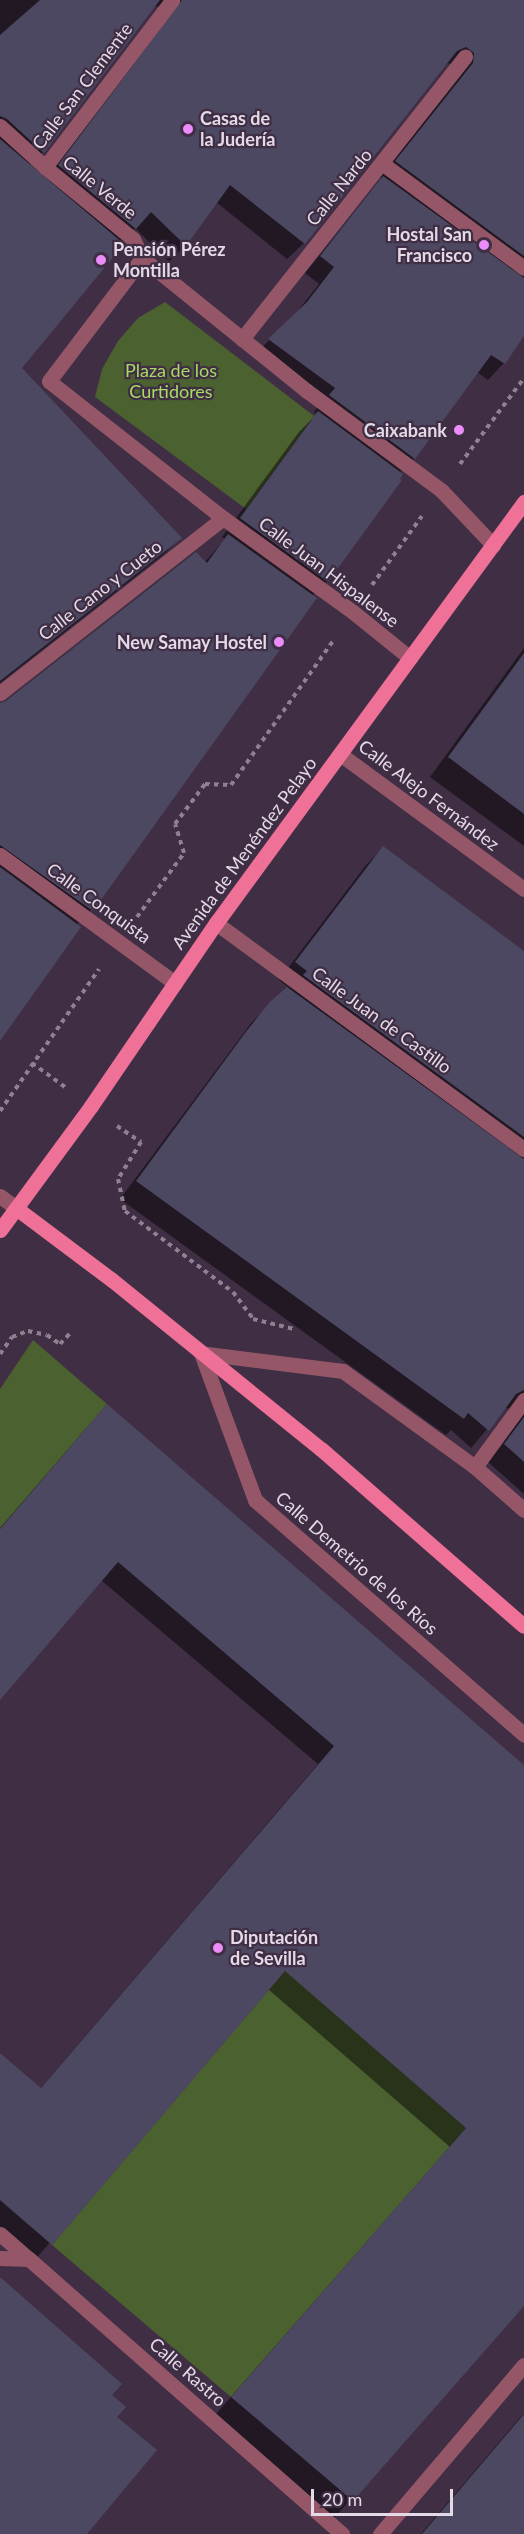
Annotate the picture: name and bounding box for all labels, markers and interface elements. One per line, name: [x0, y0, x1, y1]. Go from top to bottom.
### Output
street label: Calle San Clemente: [27, 19, 137, 153]
place label: Casas de la Judería: [200, 108, 276, 150]
marker: Casas de la Judería: [181, 122, 195, 136]
street label: Calle Nardo: [302, 144, 376, 230]
street label: Calle Verde: [58, 150, 142, 224]
place label: Hostal San Francisco: [386, 224, 472, 266]
marker: Hostal San Francisco: [477, 238, 491, 252]
place label: Pensión Pérez Montilla: [113, 239, 225, 282]
marker: Pensión Pérez Montilla: [94, 253, 108, 267]
park label: Plaza de los Curtidores: [125, 360, 217, 403]
place label: Caixabank: [364, 419, 447, 441]
marker: Caixabank: [452, 423, 466, 437]
street label: Calle Juan Hispalense: [254, 512, 404, 632]
street label: Calle Cano y Cueto: [34, 535, 166, 645]
place label: New Samay Hostel: [116, 631, 267, 653]
marker: New Samay Hostel: [272, 635, 286, 649]
street label: Calle Alejo Fernández: [354, 735, 504, 855]
street label: Avenida de Menéndez Pelayo: [167, 753, 321, 953]
street label: Calle Conquista: [43, 858, 155, 948]
street label: Calle Juan de Castillo: [308, 962, 456, 1078]
street label: Calle Demetrio de los Ríos: [272, 1487, 442, 1639]
place label: Diputación de Sevilla: [230, 1927, 318, 1970]
marker: Diputación de Sevilla: [211, 1941, 225, 1955]
street label: Calle Rastro: [145, 2333, 231, 2411]
scale bar: [314, 2477, 456, 2515]
text: 20 m: [322, 2488, 362, 2510]

